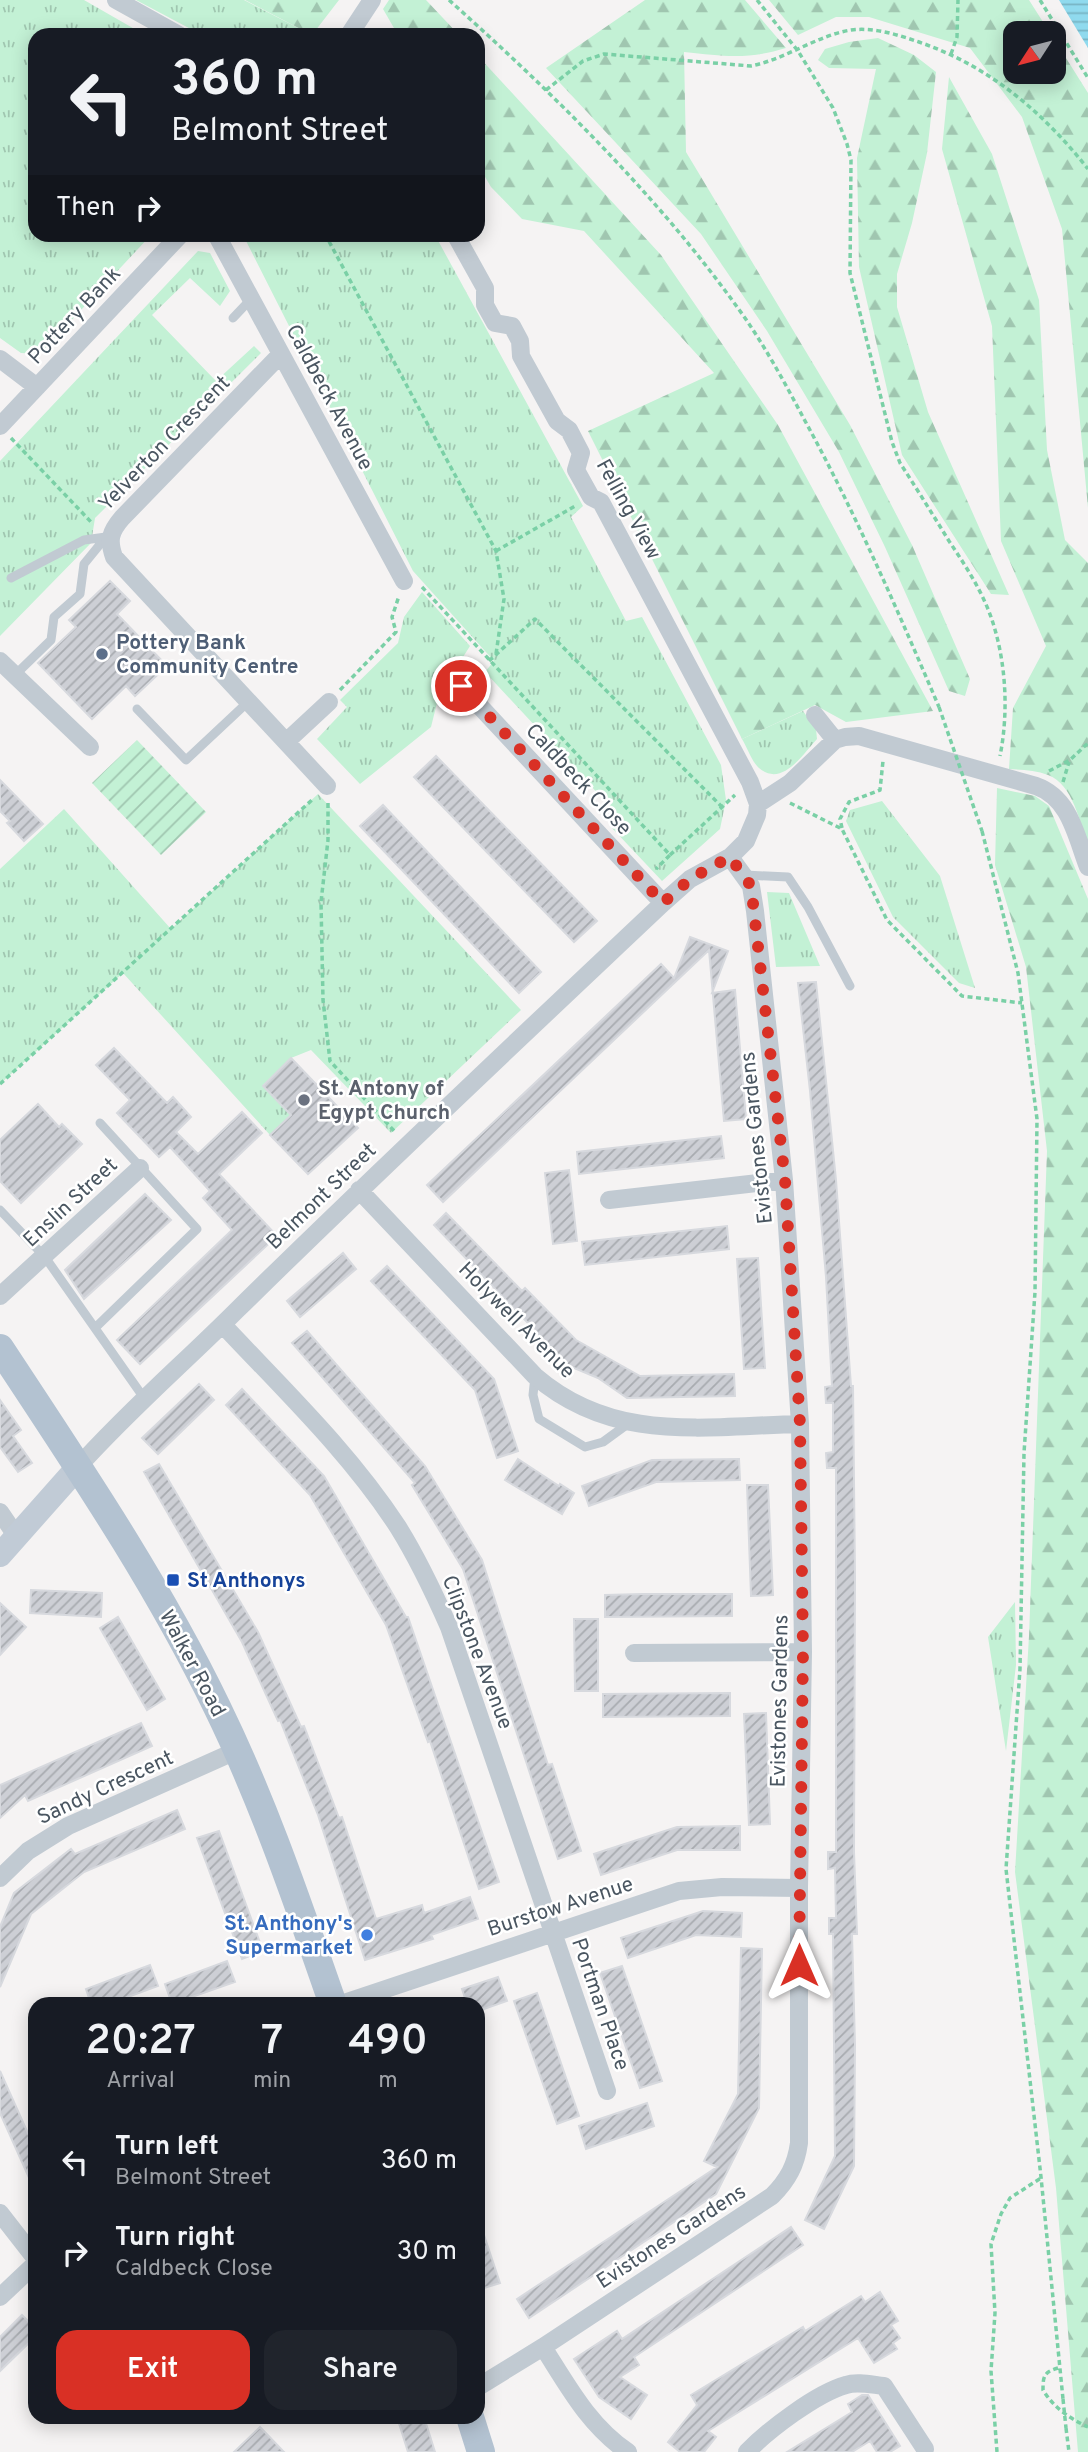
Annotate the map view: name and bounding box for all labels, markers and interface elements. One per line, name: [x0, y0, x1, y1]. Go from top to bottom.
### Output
north arrow: [1003, 21, 1066, 84]
map controls: [1003, 21, 1066, 84]
text: 360 m: [171, 51, 318, 113]
icon: left: [56, 56, 147, 147]
text: Belmont Street: [171, 112, 388, 152]
icon: right: [129, 189, 167, 227]
text: Then: [56, 192, 115, 225]
street label: Pottery Bank: [23, 261, 127, 371]
street label: Caldbeck Avenue: [279, 320, 379, 475]
street label: Yelverton Crescent: [93, 370, 237, 518]
street label: Felling View: [589, 455, 666, 565]
place label: Pottery Bank Community Centre: [116, 630, 298, 681]
marker: Pottery Bank Community Centre: [94, 646, 110, 662]
pin: [431, 656, 491, 716]
icon: arrive: [442, 667, 480, 705]
street label: Caldbeck Close: [519, 718, 637, 842]
street label: Evistones Gardens: [735, 1050, 780, 1225]
place label: St. Antony of Egypt Church: [318, 1076, 450, 1127]
marker: St. Antony of Egypt Church: [296, 1092, 312, 1108]
street label: Belmont Street: [261, 1138, 383, 1256]
street label: Enslin Street: [18, 1152, 124, 1254]
street label: Holywell Avenue: [452, 1257, 580, 1385]
place label: St Anthonys: [187, 1568, 306, 1595]
marker: St Anthonys: [165, 1572, 181, 1588]
street label: Clipstone Avenue: [435, 1572, 518, 1733]
street label: Walker Road: [152, 1606, 231, 1722]
street label: Evistones Gardens: [765, 1614, 796, 1788]
street label: Sandy Crescent: [33, 1745, 178, 1832]
street label: Burstow Avenue: [484, 1871, 637, 1944]
place label: St. Anthony's Supermarket: [224, 1911, 353, 1962]
marker: St. Anthony's Supermarket: [359, 1927, 375, 1943]
position arrow: [762, 1928, 836, 2002]
street label: Portman Place: [564, 1935, 635, 2074]
text: 20:27: [85, 2016, 196, 2069]
text: 7: [261, 2016, 283, 2069]
text: 490: [348, 2016, 428, 2069]
text: Arrival: [106, 2067, 175, 2096]
text: min: [253, 2067, 291, 2096]
text: m: [378, 2067, 398, 2096]
text: Turn left: [115, 2131, 219, 2164]
icon: left: [56, 2143, 94, 2181]
text: 360 m: [381, 2145, 457, 2178]
text: Belmont Street: [115, 2164, 271, 2193]
street label: Evistones Gardens: [592, 2179, 752, 2296]
text: Turn right: [115, 2222, 235, 2255]
icon: right: [56, 2234, 94, 2272]
text: 30 m: [397, 2236, 457, 2269]
text: Caldbeck Close: [115, 2255, 273, 2284]
button: Exit: [56, 2330, 250, 2410]
button: Share: [264, 2330, 457, 2410]

